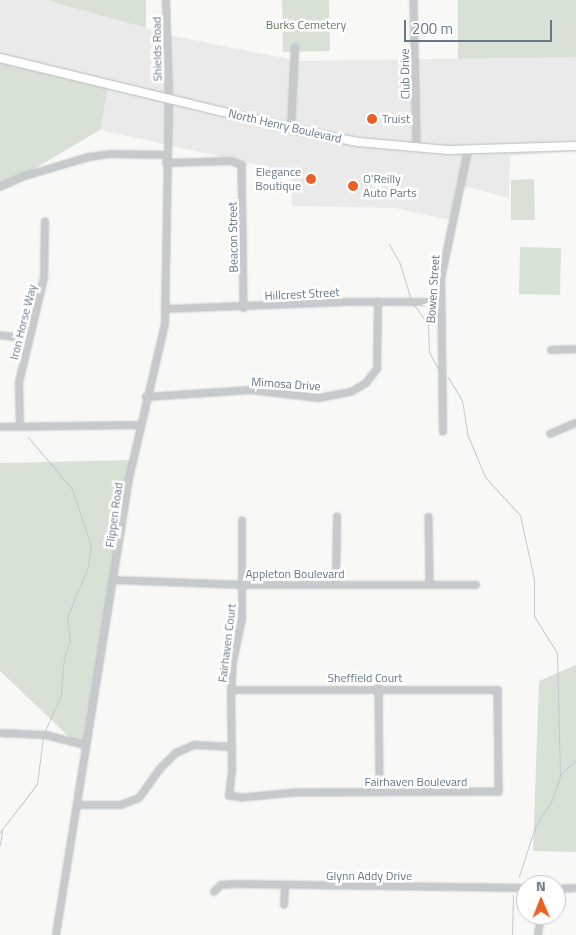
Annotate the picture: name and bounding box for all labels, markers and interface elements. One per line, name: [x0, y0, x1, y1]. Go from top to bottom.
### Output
scale bar: [406, 10, 554, 42]
street label: Shields Road: [149, 16, 165, 82]
text: 200 m: [412, 17, 453, 40]
park label: Burks Cemetery: [266, 18, 346, 32]
street label: Club Drive: [397, 48, 413, 100]
street label: North Henry Boulevard: [227, 106, 343, 146]
place label: Truist: [382, 112, 410, 126]
marker: Truist: [366, 113, 378, 125]
place label: Elegance Boutique: [255, 165, 301, 193]
place label: O'Reilly Auto Parts: [363, 172, 417, 200]
marker: Elegance Boutique: [305, 173, 317, 185]
marker: O'Reilly Auto Parts: [347, 180, 359, 192]
street label: Beacon Street: [225, 201, 241, 273]
street label: Bowen Street: [423, 254, 443, 324]
street label: Iron Horse Way: [7, 283, 39, 361]
street label: Hillcrest Street: [264, 285, 340, 303]
street label: Mimosa Drive: [251, 374, 321, 394]
street label: Flippen Road: [102, 482, 126, 548]
street label: Appleton Boulevard: [245, 567, 345, 581]
street label: Fairhaven Court: [215, 603, 239, 683]
street label: Sheffield Court: [328, 671, 402, 685]
street label: Fairhaven Boulevard: [365, 775, 467, 789]
street label: Glynn Addy Drive: [326, 869, 412, 883]
north arrow: [516, 875, 566, 925]
text: N: [536, 875, 546, 896]

